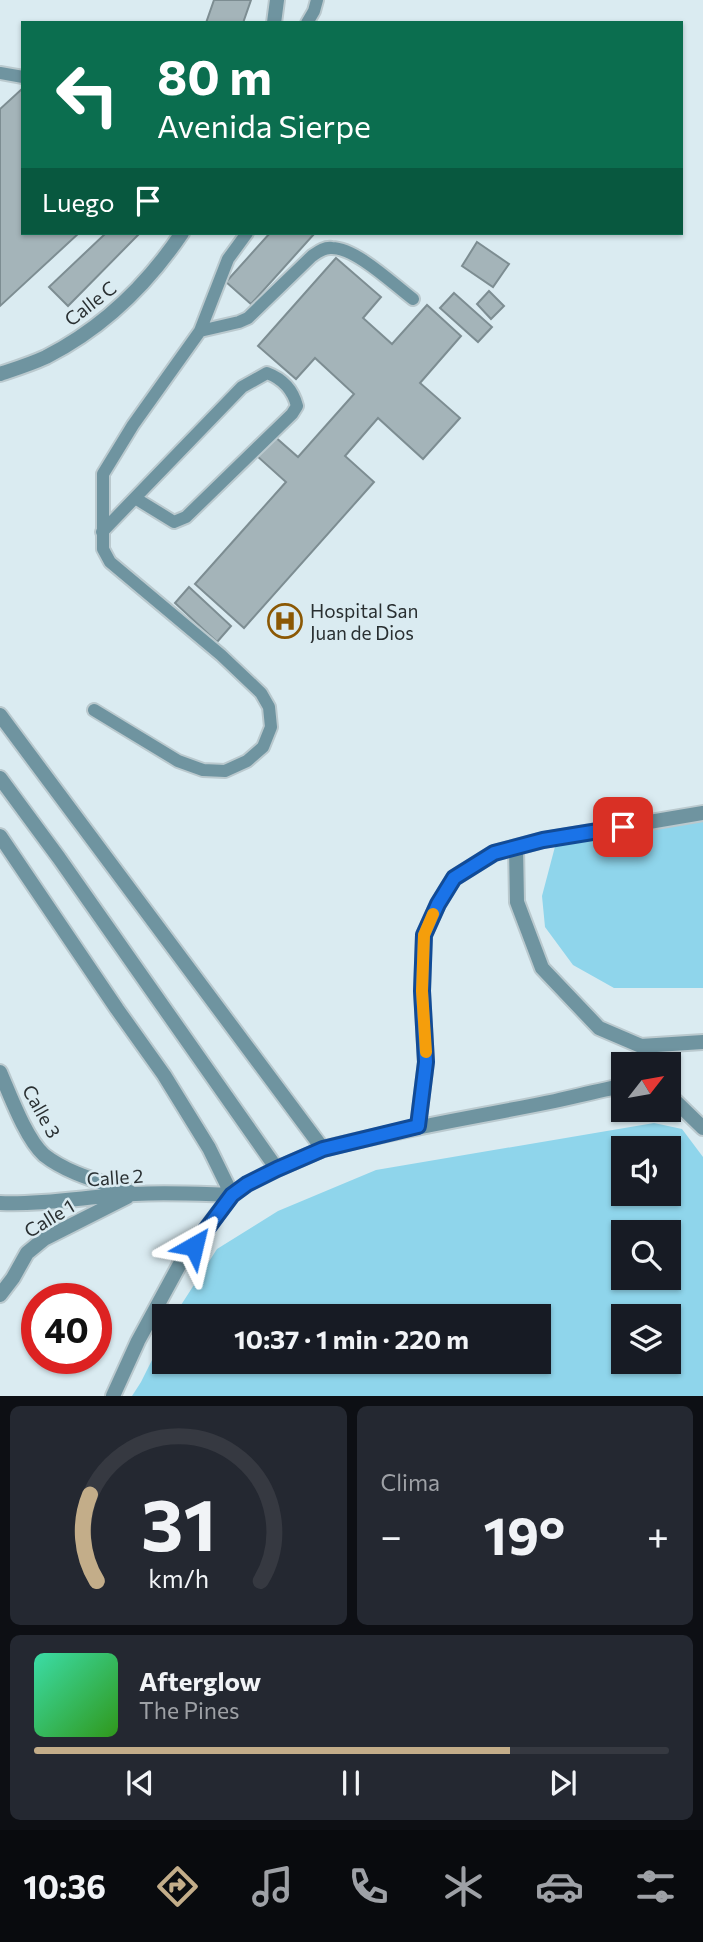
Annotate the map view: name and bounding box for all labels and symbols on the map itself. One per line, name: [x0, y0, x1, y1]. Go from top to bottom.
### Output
street label: Calle C: [60, 276, 120, 330]
place label: Hospital San Juan de Dios: [310, 599, 418, 644]
hospital icon: Hospital San Juan de Dios: [266, 602, 304, 640]
pin: [593, 797, 653, 857]
north arrow: [611, 1052, 681, 1122]
street label: Calle 3: [18, 1080, 66, 1142]
street label: Calle 2: [86, 1164, 144, 1190]
street label: Calle 1: [20, 1194, 78, 1242]
position arrow: [157, 1209, 231, 1283]
speed limit sign: 40: [21, 1283, 112, 1374]

